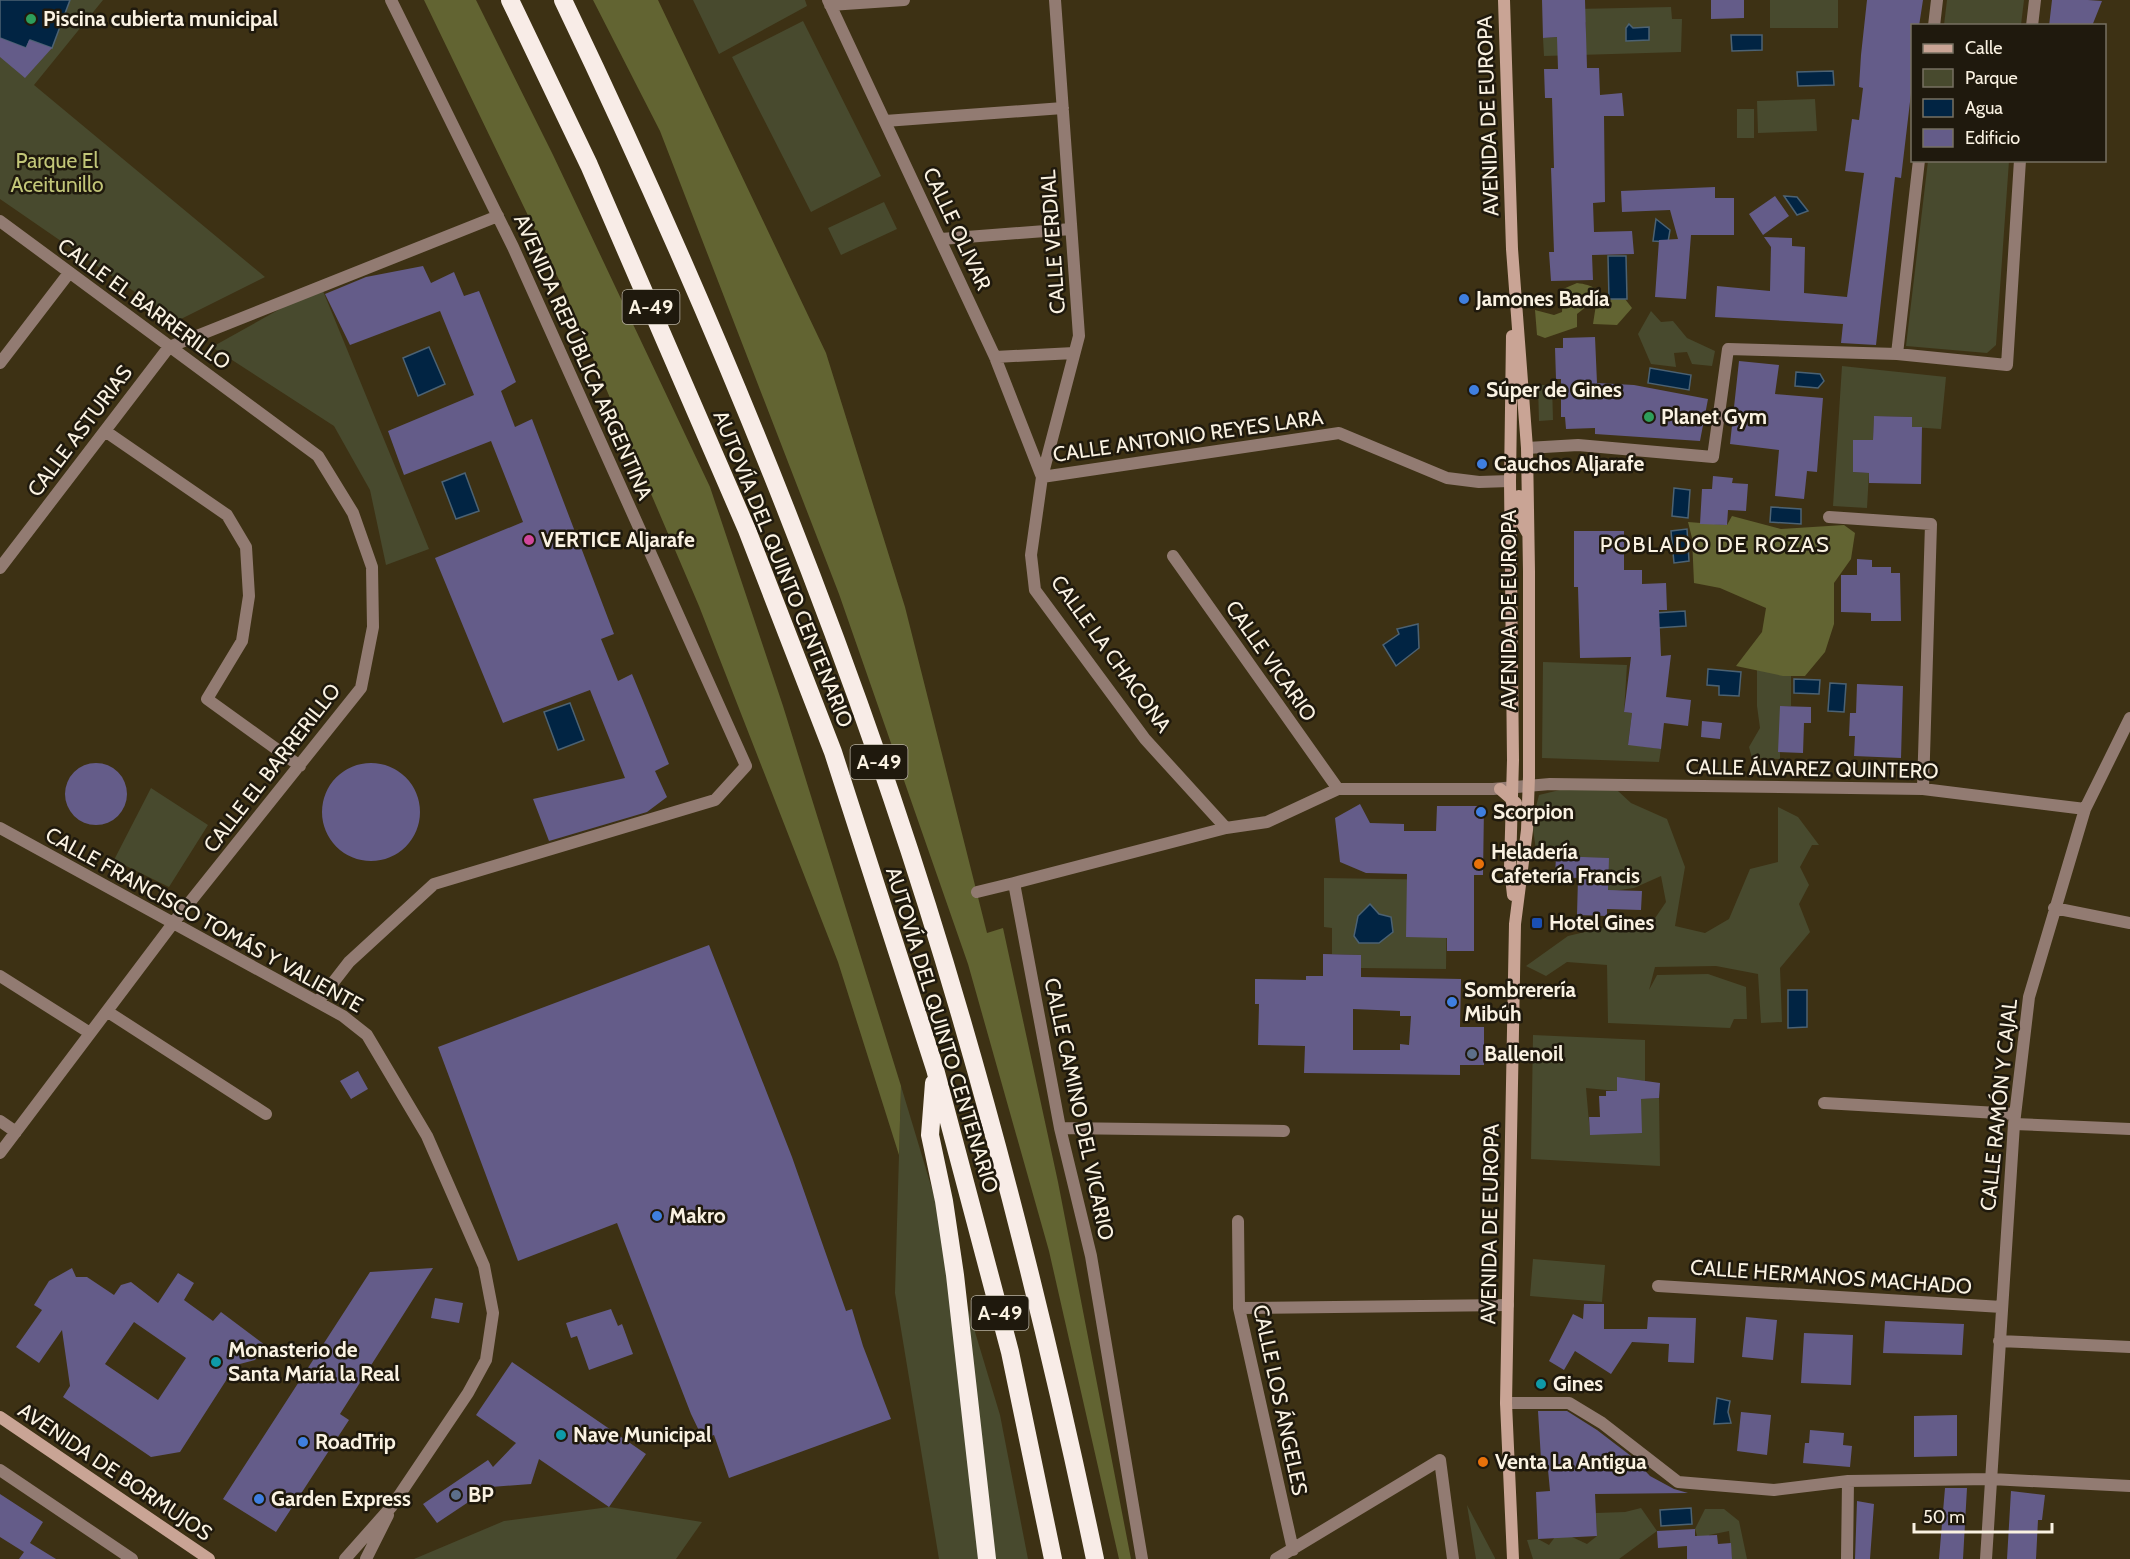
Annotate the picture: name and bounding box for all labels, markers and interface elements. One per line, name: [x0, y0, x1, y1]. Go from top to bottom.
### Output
place label: Piscina cubierta municipal: [43, 6, 278, 31]
marker: Piscina cubierta municipal: [24, 12, 38, 26]
street label: AVENIDA DE EUROPA: [1472, 15, 1503, 217]
legend: [1911, 24, 2106, 162]
text: Calle: [1965, 37, 2002, 59]
text: Parque: [1965, 67, 2018, 89]
text: Agua: [1965, 97, 2003, 119]
text: Edificio: [1965, 127, 2020, 149]
park label: Parque El Aceitunillo: [11, 148, 103, 197]
street label: CALLE OLIVAR: [918, 163, 997, 295]
street label: CALLE VERDIAL: [1035, 169, 1070, 315]
street label: AVENIDA REPÚBLICA ARGENTINA: [509, 210, 658, 504]
street label: CALLE EL BARRERILLO: [53, 233, 236, 375]
place label: Jamones Badía: [1475, 286, 1610, 311]
road number: A-49: [622, 290, 680, 324]
marker: Jamones Badía: [1457, 292, 1471, 306]
street label: CALLE ASTURIAS: [22, 360, 137, 501]
place label: Súper de Gines: [1486, 377, 1622, 402]
marker: Súper de Gines: [1467, 383, 1481, 397]
street label: CALLE ANTONIO REYES LARA: [1051, 404, 1325, 467]
place label: Planet Gym: [1661, 404, 1767, 429]
street label: AUTOVÍA DEL QUINTO CENTENARIO: [708, 407, 859, 731]
marker: Planet Gym: [1642, 410, 1656, 424]
place label: Cauchos Aljarafe: [1494, 451, 1645, 476]
marker: Cauchos Aljarafe: [1475, 457, 1489, 471]
street label: AVENIDA DE EUROPA: [1496, 510, 1521, 710]
place label: VERTICE Aljarafe: [541, 527, 695, 552]
district label: POBLADO DE ROZAS: [1600, 531, 1830, 558]
marker: VERTICE Aljarafe: [522, 533, 536, 547]
street label: CALLE LA CHACONA: [1046, 570, 1177, 737]
street label: CALLE VICARIO: [1221, 596, 1322, 726]
street label: CALLE EL BARRERILLO: [198, 678, 345, 857]
road number: A-49: [850, 745, 908, 779]
street label: CALLE ÁLVAREZ QUINTERO: [1685, 754, 1939, 783]
place label: Scorpion: [1493, 799, 1574, 824]
marker: Scorpion: [1474, 805, 1488, 819]
street label: CALLE FRANCISCO TOMÁS Y VALIENTE: [41, 822, 367, 1018]
place label: Heladería Cafetería Francis: [1491, 839, 1640, 888]
marker: Heladería Cafetería Francis: [1472, 857, 1486, 871]
street label: AUTOVÍA DEL QUINTO CENTENARIO: [881, 864, 1004, 1196]
place label: Hotel Gines: [1549, 910, 1654, 935]
marker: Hotel Gines: [1530, 916, 1544, 930]
street label: CALLE CAMINO DEL VICARIO: [1039, 975, 1120, 1242]
place label: Sombrerería Mibúh: [1464, 977, 1576, 1026]
marker: Sombrerería Mibúh: [1445, 995, 1459, 1009]
street label: CALLE RAMÓN Y CAJAL: [1975, 997, 2022, 1212]
place label: Ballenoil: [1484, 1041, 1564, 1066]
marker: Ballenoil: [1465, 1047, 1479, 1061]
street label: AVENIDA DE EUROPA: [1475, 1123, 1504, 1324]
place label: Makro: [669, 1203, 726, 1228]
marker: Makro: [650, 1209, 664, 1223]
street label: CALLE HERMANOS MACHADO: [1689, 1254, 1973, 1299]
road number: A-49: [972, 1296, 1028, 1330]
street label: CALLE LOS ÁNGELES: [1248, 1302, 1313, 1498]
place label: Monasterio de Santa María la Real: [228, 1337, 400, 1386]
marker: Monasterio de Santa María la Real: [209, 1355, 223, 1369]
place label: Gines: [1553, 1371, 1603, 1396]
marker: Gines: [1534, 1377, 1548, 1391]
street label: AVENIDA DE BORMUJOS: [14, 1397, 217, 1546]
place label: Nave Municipal: [573, 1422, 712, 1447]
marker: Nave Municipal: [554, 1428, 568, 1442]
place label: RoadTrip: [315, 1429, 396, 1454]
marker: RoadTrip: [296, 1435, 310, 1449]
place label: Venta La Antigua: [1495, 1449, 1647, 1474]
marker: Venta La Antigua: [1476, 1455, 1490, 1469]
place label: BP: [468, 1482, 494, 1507]
place label: Garden Express: [271, 1486, 411, 1511]
marker: BP: [449, 1488, 463, 1502]
marker: Garden Express: [252, 1492, 266, 1506]
scale bar: [1914, 1496, 2052, 1534]
text: 50 m: [1923, 1506, 1965, 1528]

